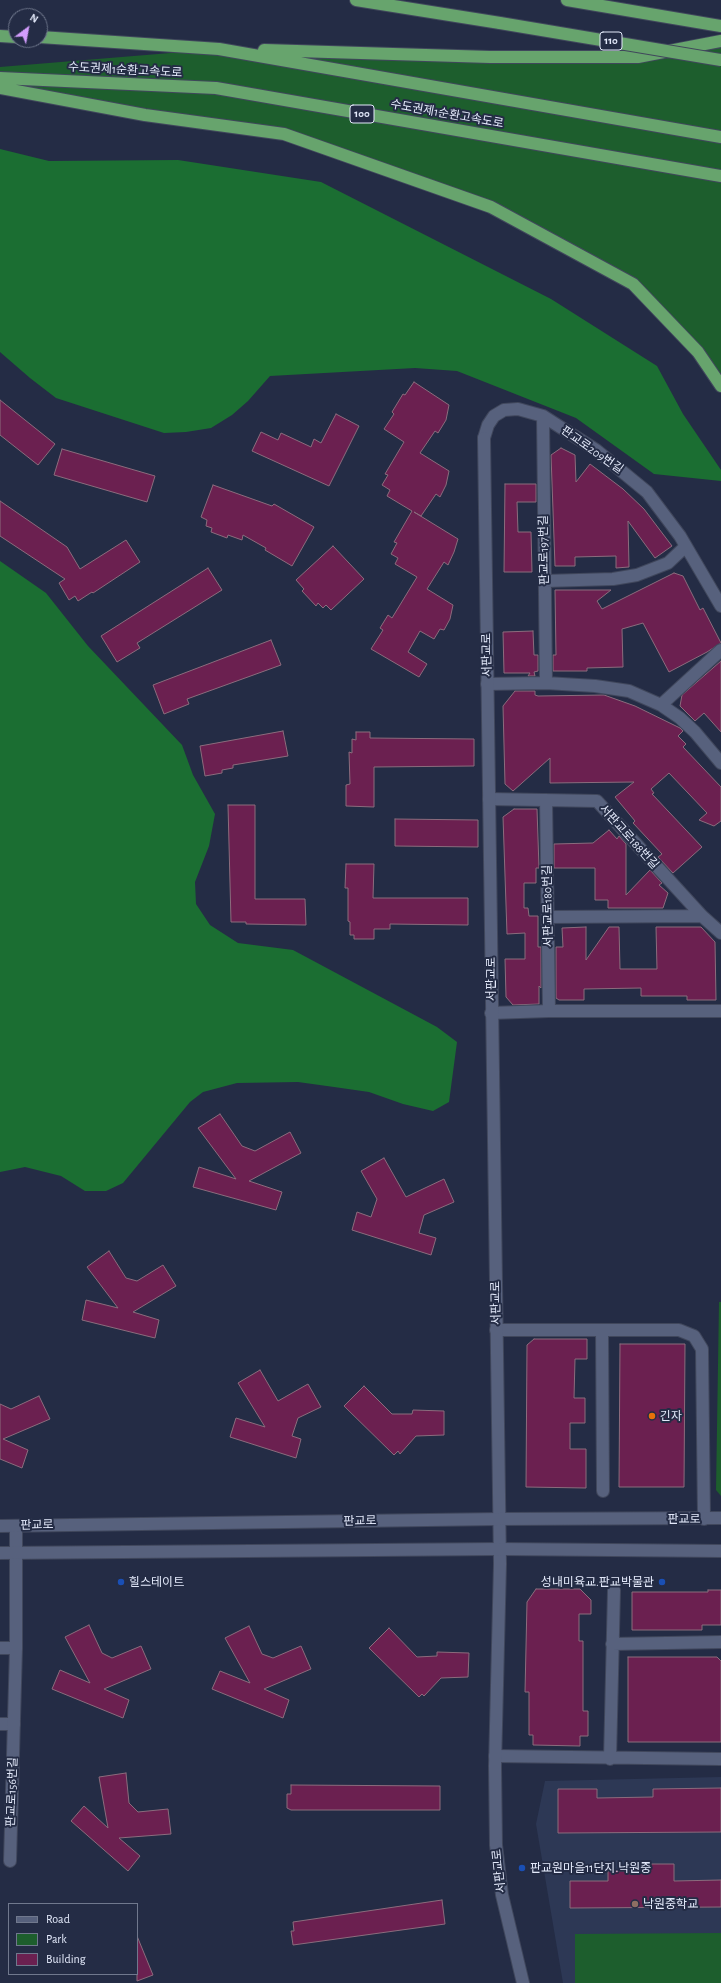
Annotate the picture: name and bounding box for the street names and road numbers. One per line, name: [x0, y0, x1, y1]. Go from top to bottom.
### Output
road number: 110: [600, 32, 622, 50]
street label: 수도권제1순환고속도로: [67, 60, 183, 80]
street label: 수도권제1순환고속도로: [389, 97, 505, 131]
road number: 100: [350, 105, 374, 123]
street label: 판교로209번길: [558, 423, 626, 477]
street label: 판교로197번길: [536, 515, 552, 585]
street label: 서판교로: [479, 633, 495, 677]
street label: 서판교로188번길: [596, 802, 662, 872]
street label: 서판교로180번길: [540, 865, 556, 947]
street label: 서판교로: [484, 957, 498, 1001]
street label: 서판교로: [488, 1281, 504, 1325]
street label: 판교로: [667, 1512, 701, 1526]
street label: 판교로: [343, 1514, 377, 1528]
street label: 판교로: [20, 1518, 54, 1532]
street label: 판교로156번길: [4, 1757, 20, 1827]
street label: 서판교로: [490, 1848, 508, 1894]

